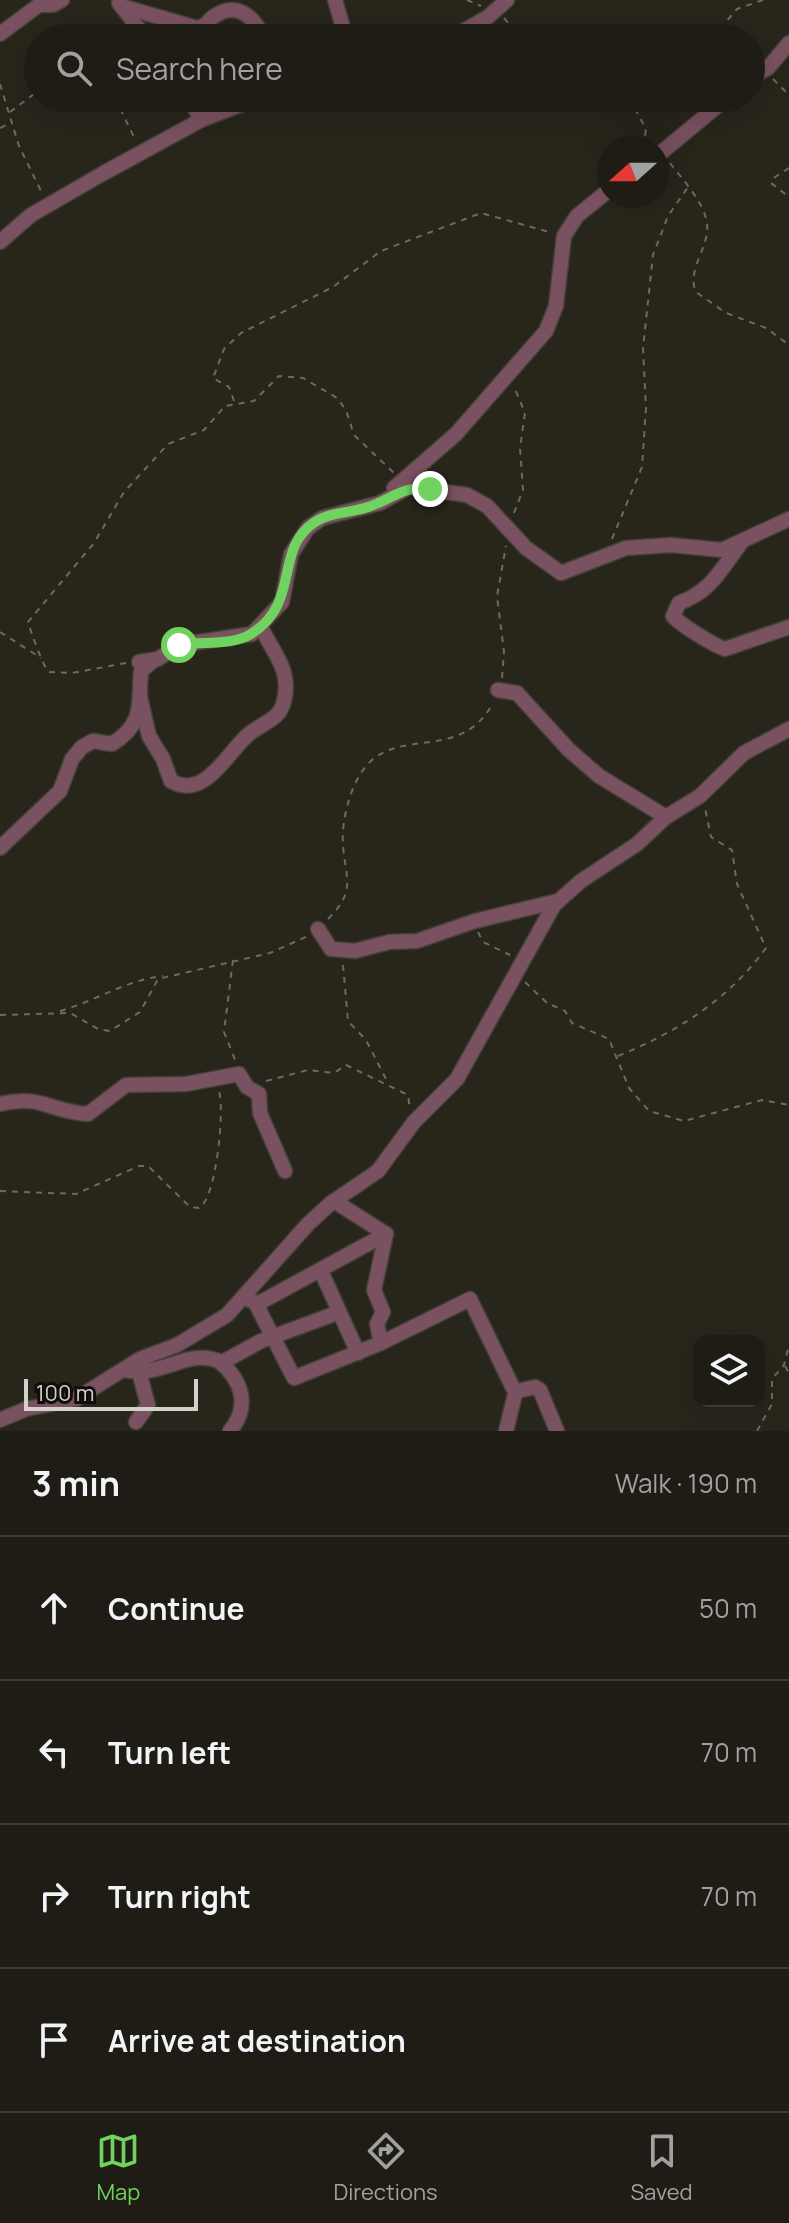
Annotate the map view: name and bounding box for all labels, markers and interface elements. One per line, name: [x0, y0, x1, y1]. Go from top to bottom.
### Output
search box: [24, 24, 765, 112]
icon: search: [52, 46, 96, 90]
text: Search here: [116, 48, 283, 89]
north arrow: [597, 136, 669, 208]
route end: [412, 471, 448, 507]
route start: [161, 627, 197, 663]
map controls: [693, 1335, 765, 1407]
button: layers: [693, 1335, 765, 1407]
scale bar: [24, 1375, 198, 1411]
text: 100 m: [36, 1378, 94, 1408]
text: 3 min: [32, 1460, 120, 1506]
text: Walk · 190 m: [615, 1465, 757, 1501]
icon: ahead: [32, 1586, 76, 1630]
text: Continue: [108, 1588, 244, 1629]
text: 50 m: [699, 1590, 757, 1626]
icon: left: [32, 1730, 76, 1774]
text: Turn left: [108, 1732, 231, 1773]
text: 70 m: [701, 1734, 757, 1770]
icon: right: [32, 1874, 76, 1918]
text: Turn right: [108, 1876, 251, 1917]
text: 70 m: [701, 1878, 757, 1914]
icon: arrive: [32, 2018, 76, 2062]
text: Arrive at destination: [108, 2020, 406, 2061]
tab: Map: [96, 2129, 140, 2207]
tab: Directions: [333, 2129, 438, 2207]
tab: Saved: [631, 2129, 693, 2207]

